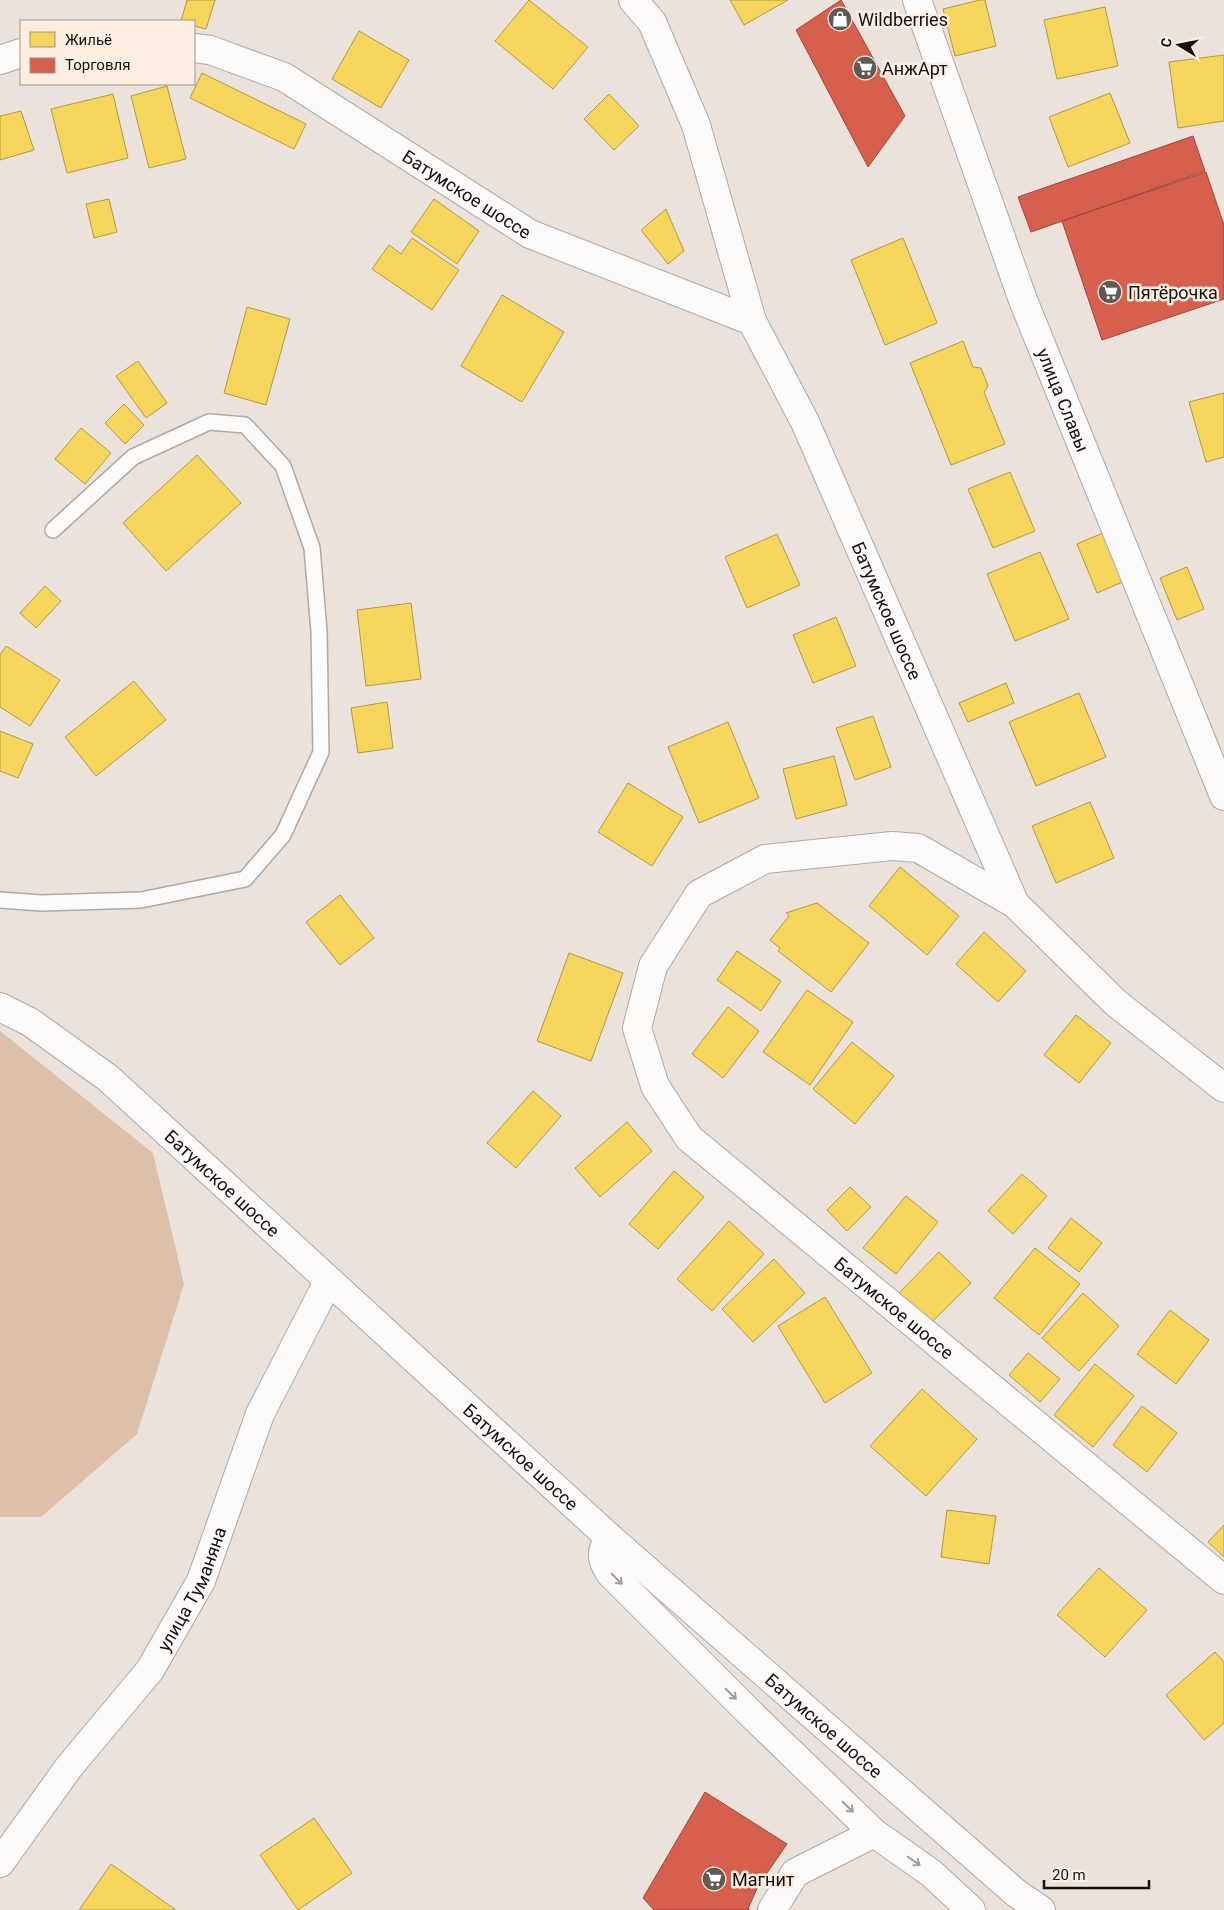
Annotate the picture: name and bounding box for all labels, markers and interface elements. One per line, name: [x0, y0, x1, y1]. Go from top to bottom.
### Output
shop icon: Wildberries: [827, 6, 853, 32]
place label: Wildberries: [858, 9, 948, 30]
legend: [20, 20, 195, 85]
north arrow: [1154, 20, 1204, 70]
text: Жильё: [65, 31, 112, 49]
text: С: [1158, 37, 1175, 49]
supermarket icon: АнжАрт: [852, 55, 878, 81]
text: Торговля: [65, 56, 130, 74]
place label: АнжАрт: [882, 58, 948, 79]
street label: Батумское шоссе: [399, 145, 535, 243]
supermarket icon: Пятёрочка: [1097, 279, 1123, 305]
place label: Пятёрочка: [1128, 282, 1218, 303]
street label: улица Славы: [1033, 345, 1094, 455]
street label: Батумское шоссе: [848, 539, 926, 683]
street label: Батумское шоссе: [161, 1125, 284, 1241]
street label: Батумское шоссе: [831, 1252, 958, 1363]
street label: Батумское шоссе: [459, 1399, 583, 1514]
street label: улица Туманяна: [153, 1524, 230, 1655]
one-way arrow: [610, 1573, 623, 1585]
street label: Батумское шоссе: [762, 1669, 887, 1782]
one-way arrow: [725, 1688, 737, 1700]
one-way arrow: [842, 1801, 854, 1814]
one-way arrow: [907, 1856, 921, 1866]
scale bar: [1044, 1858, 1149, 1890]
supermarket icon: Магнит: [701, 1866, 727, 1892]
text: 20 m: [1052, 1866, 1086, 1884]
place label: Магнит: [732, 1869, 795, 1890]

